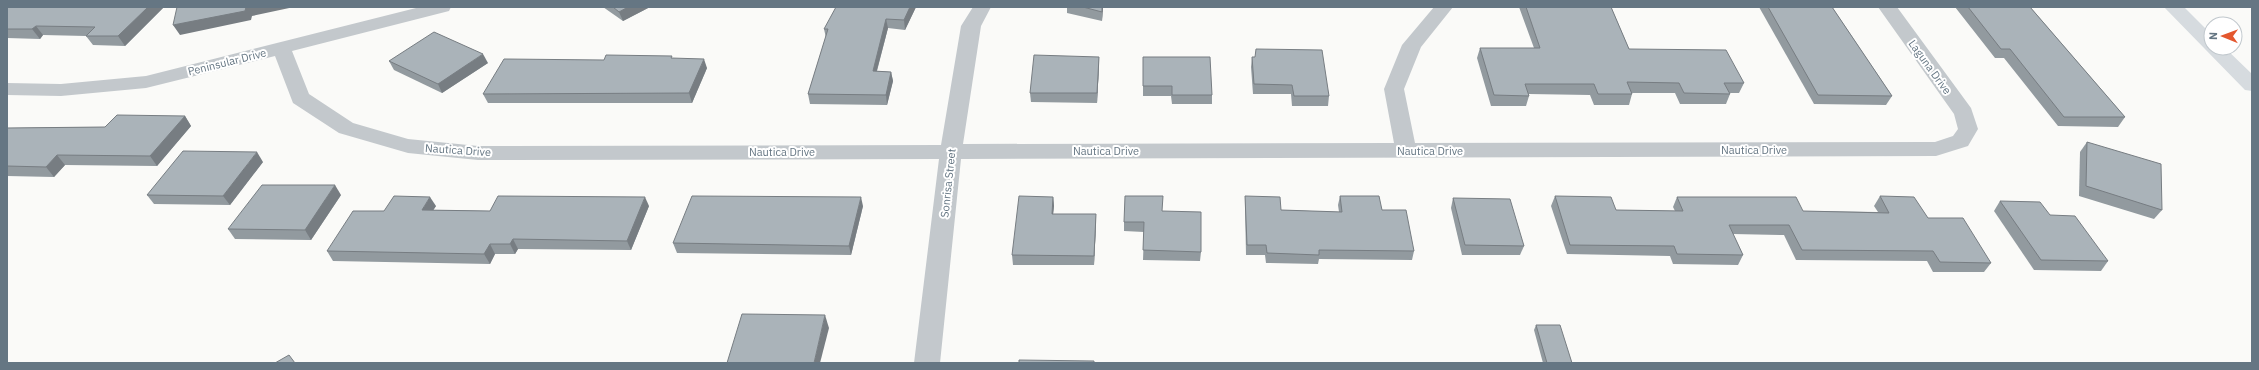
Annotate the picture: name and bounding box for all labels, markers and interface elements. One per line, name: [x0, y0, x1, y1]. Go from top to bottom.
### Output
north arrow: [2203, 16, 2243, 56]
text: N: [2206, 32, 2220, 40]
street label: Laguna Drive: [1906, 37, 1954, 97]
street label: Peninsular Drive: [186, 45, 268, 79]
street label: Nautica Drive: [425, 141, 491, 159]
street label: Nautica Drive: [1721, 143, 1787, 157]
street label: Nautica Drive: [1073, 144, 1139, 158]
street label: Nautica Drive: [1397, 144, 1463, 158]
street label: Nautica Drive: [749, 145, 815, 159]
street label: Sonrisa Street: [937, 148, 959, 218]

